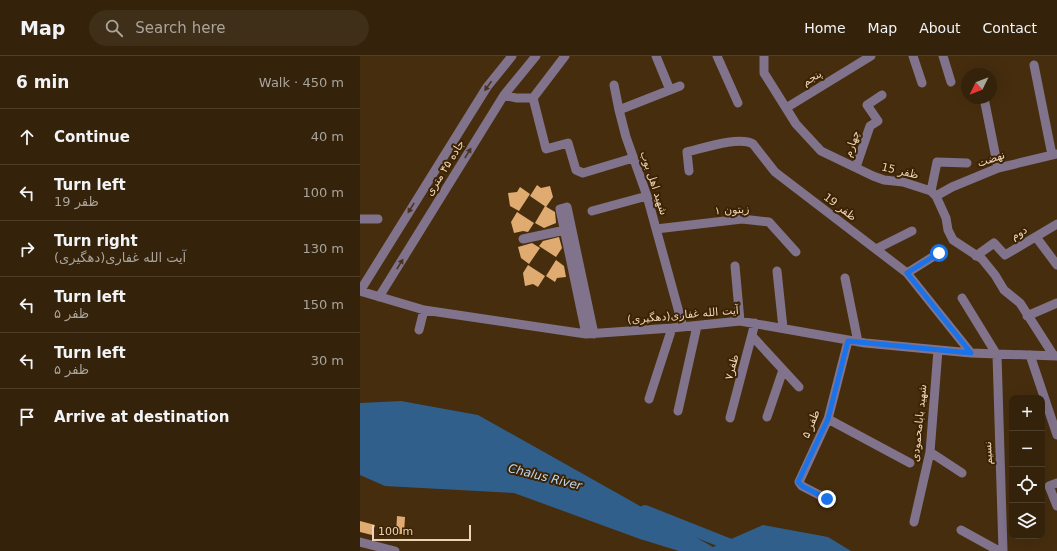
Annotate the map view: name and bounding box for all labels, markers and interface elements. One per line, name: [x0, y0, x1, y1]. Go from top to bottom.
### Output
search box: [89, 10, 369, 46]
text: Map: [20, 17, 65, 39]
icon: search: [103, 17, 125, 39]
text: Search here: [135, 19, 225, 37]
text: Home: [804, 20, 846, 36]
text: Map: [868, 20, 897, 36]
text: About: [919, 20, 961, 36]
text: Contact: [983, 20, 1037, 36]
street label: پنجم: [800, 67, 824, 89]
north arrow: [961, 68, 997, 104]
text: 6 min: [16, 72, 69, 92]
text: Walk · 450 m: [259, 75, 344, 90]
one-way arrow: [483, 81, 492, 92]
icon: ahead: [16, 126, 38, 148]
text: Continue: [54, 128, 130, 146]
text: 40 m: [311, 129, 344, 144]
street label: چهارم: [842, 129, 862, 159]
street label: جاده ۴۵ متری: [423, 138, 467, 198]
one-way arrow: [464, 148, 472, 158]
street label: نهضت: [975, 148, 1007, 170]
street label: شهید اهل بوب: [638, 149, 670, 217]
street label: ظفر 15: [880, 160, 920, 182]
text: Turn left: [54, 176, 126, 194]
icon: left: [16, 182, 38, 204]
text: 100 m: [302, 185, 344, 200]
street label: ظفر 19: [821, 190, 859, 224]
text: ظفر 19: [54, 194, 99, 209]
one-way arrow: [408, 202, 415, 214]
street label: زیتون ۱: [714, 203, 750, 217]
street label: دوم: [1008, 223, 1030, 243]
text: Turn right: [54, 232, 138, 250]
icon: right: [16, 238, 38, 260]
text: 130 m: [302, 241, 344, 256]
route start: [930, 244, 948, 262]
text: آیت الله غفاری(دهگیری): [54, 250, 186, 265]
one-way arrow: [396, 258, 403, 270]
text: Turn left: [54, 288, 126, 306]
icon: left: [16, 294, 38, 316]
text: 150 m: [302, 297, 344, 312]
street label: آیت الله غفاری(دهگیری): [627, 303, 740, 326]
text: ظفر ۵: [54, 306, 89, 321]
text: Turn left: [54, 344, 126, 362]
icon: left: [16, 350, 38, 372]
street label: ظفر۷: [722, 352, 742, 381]
text: 30 m: [311, 353, 344, 368]
text: ظفر ۵: [54, 362, 89, 377]
street label: شهید بابامحمودی: [908, 383, 930, 463]
map controls: [1009, 395, 1045, 539]
button: +: [1009, 395, 1045, 431]
icon: arrive: [16, 406, 38, 428]
text: Arrive at destination: [54, 408, 229, 426]
street label: ظفر ۵: [799, 408, 823, 440]
button: −: [1009, 431, 1045, 467]
street label: نسیم: [981, 441, 995, 465]
water label: Chalus River: [507, 461, 584, 493]
button: locate: [1009, 467, 1045, 503]
route end: [818, 490, 836, 508]
button: layers: [1009, 503, 1045, 539]
scale bar: [372, 523, 471, 542]
text: 100 m: [378, 525, 413, 538]

